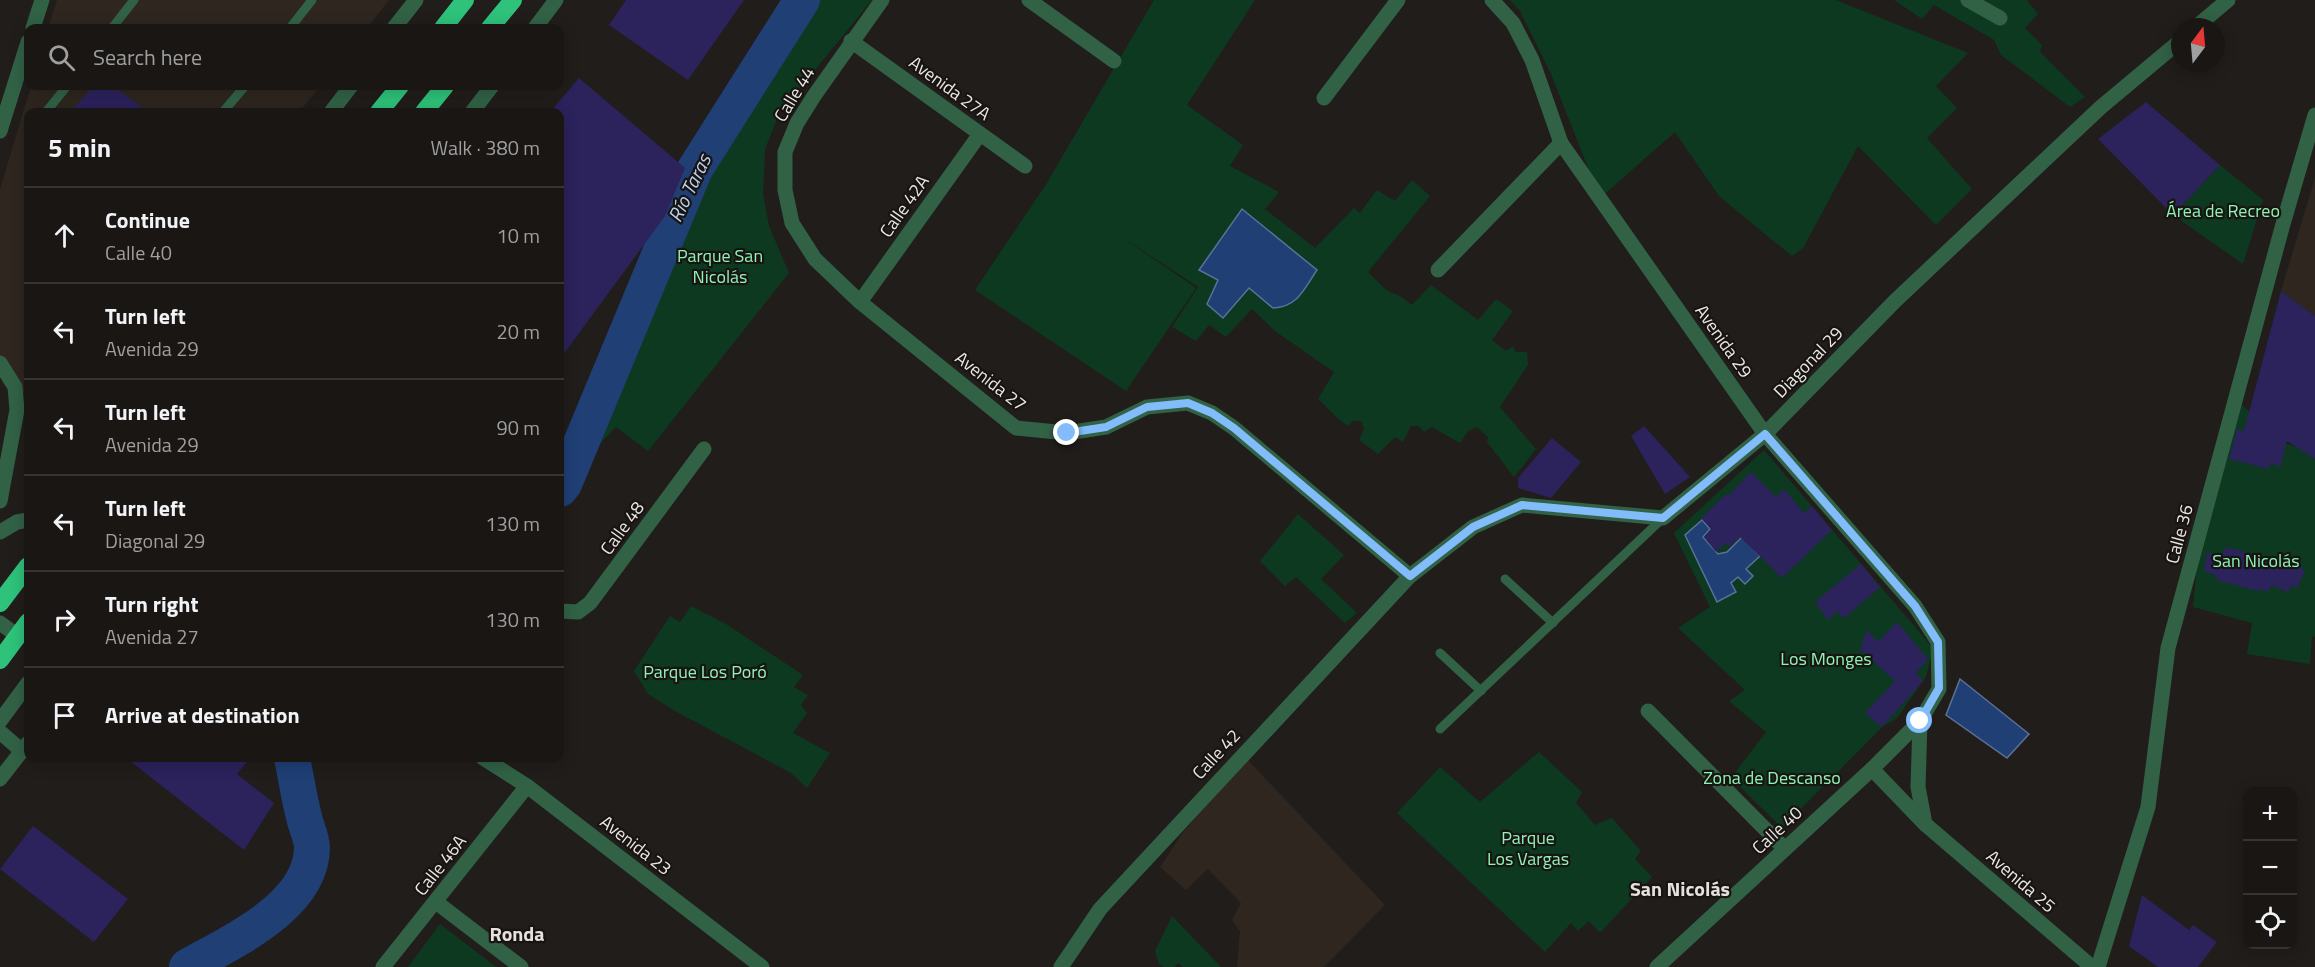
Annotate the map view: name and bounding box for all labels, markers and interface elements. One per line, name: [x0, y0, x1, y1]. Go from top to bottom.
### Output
north arrow: [2171, 18, 2225, 72]
search box: [24, 24, 564, 90]
text: Search here: [93, 40, 202, 74]
icon: search: [45, 41, 78, 74]
street label: Avenida 27A: [904, 49, 997, 127]
street label: Calle 44: [767, 61, 821, 127]
text: 5 min: [48, 128, 111, 167]
text: Walk · 380 m: [431, 132, 540, 163]
water label: Río Taras: [659, 148, 719, 227]
street label: Calle 42A: [873, 169, 936, 243]
park label: Área de Recreo: [2166, 197, 2280, 224]
text: Continue: [105, 203, 190, 237]
icon: ahead: [48, 219, 81, 252]
text: 10 m: [496, 220, 540, 251]
text: Calle 40: [105, 237, 172, 268]
park label: Parque San Nicolás: [677, 242, 763, 290]
text: Turn left: [105, 299, 186, 333]
street label: Avenida 29: [1689, 299, 1759, 383]
icon: left: [48, 315, 81, 348]
text: 20 m: [496, 316, 540, 347]
street label: Diagonal 29: [1767, 320, 1849, 404]
text: Avenida 29: [105, 333, 199, 364]
street label: Avenida 27: [949, 344, 1033, 418]
text: Turn left: [105, 395, 186, 429]
icon: left: [48, 411, 81, 444]
text: 90 m: [496, 412, 540, 443]
route end: [1053, 419, 1079, 445]
text: Avenida 29: [105, 429, 199, 460]
text: Turn left: [105, 491, 186, 525]
street label: Calle 48: [593, 496, 651, 560]
street label: Calle 36: [2158, 501, 2200, 567]
icon: left: [48, 507, 81, 540]
text: 130 m: [485, 508, 540, 539]
text: Diagonal 29: [105, 525, 205, 556]
park label: San Nicolás: [2212, 547, 2300, 574]
text: Turn right: [105, 587, 199, 621]
icon: right: [48, 603, 81, 636]
text: 130 m: [485, 604, 540, 635]
text: Avenida 27: [105, 621, 199, 652]
park label: Los Monges: [1780, 645, 1872, 672]
park label: Parque Los Poró: [643, 658, 767, 685]
text: Arrive at destination: [105, 698, 300, 732]
icon: arrive: [48, 699, 81, 732]
route start: [1906, 707, 1932, 733]
street label: Calle 42: [1186, 723, 1246, 785]
park label: Zona de Descanso: [1703, 764, 1841, 791]
map controls: [2243, 787, 2297, 949]
button: +: [2243, 787, 2297, 841]
street label: Calle 40: [1746, 800, 1808, 860]
street label: Avenida 23: [594, 808, 678, 882]
park label: Parque Los Vargas: [1487, 824, 1569, 872]
street label: Calle 46A: [407, 828, 473, 901]
button: −: [2243, 841, 2297, 895]
street label: Avenida 25: [1980, 843, 2062, 919]
district label: San Nicolás: [1630, 873, 1730, 904]
button: locate: [2243, 895, 2297, 949]
district label: Ronda: [489, 918, 545, 949]

